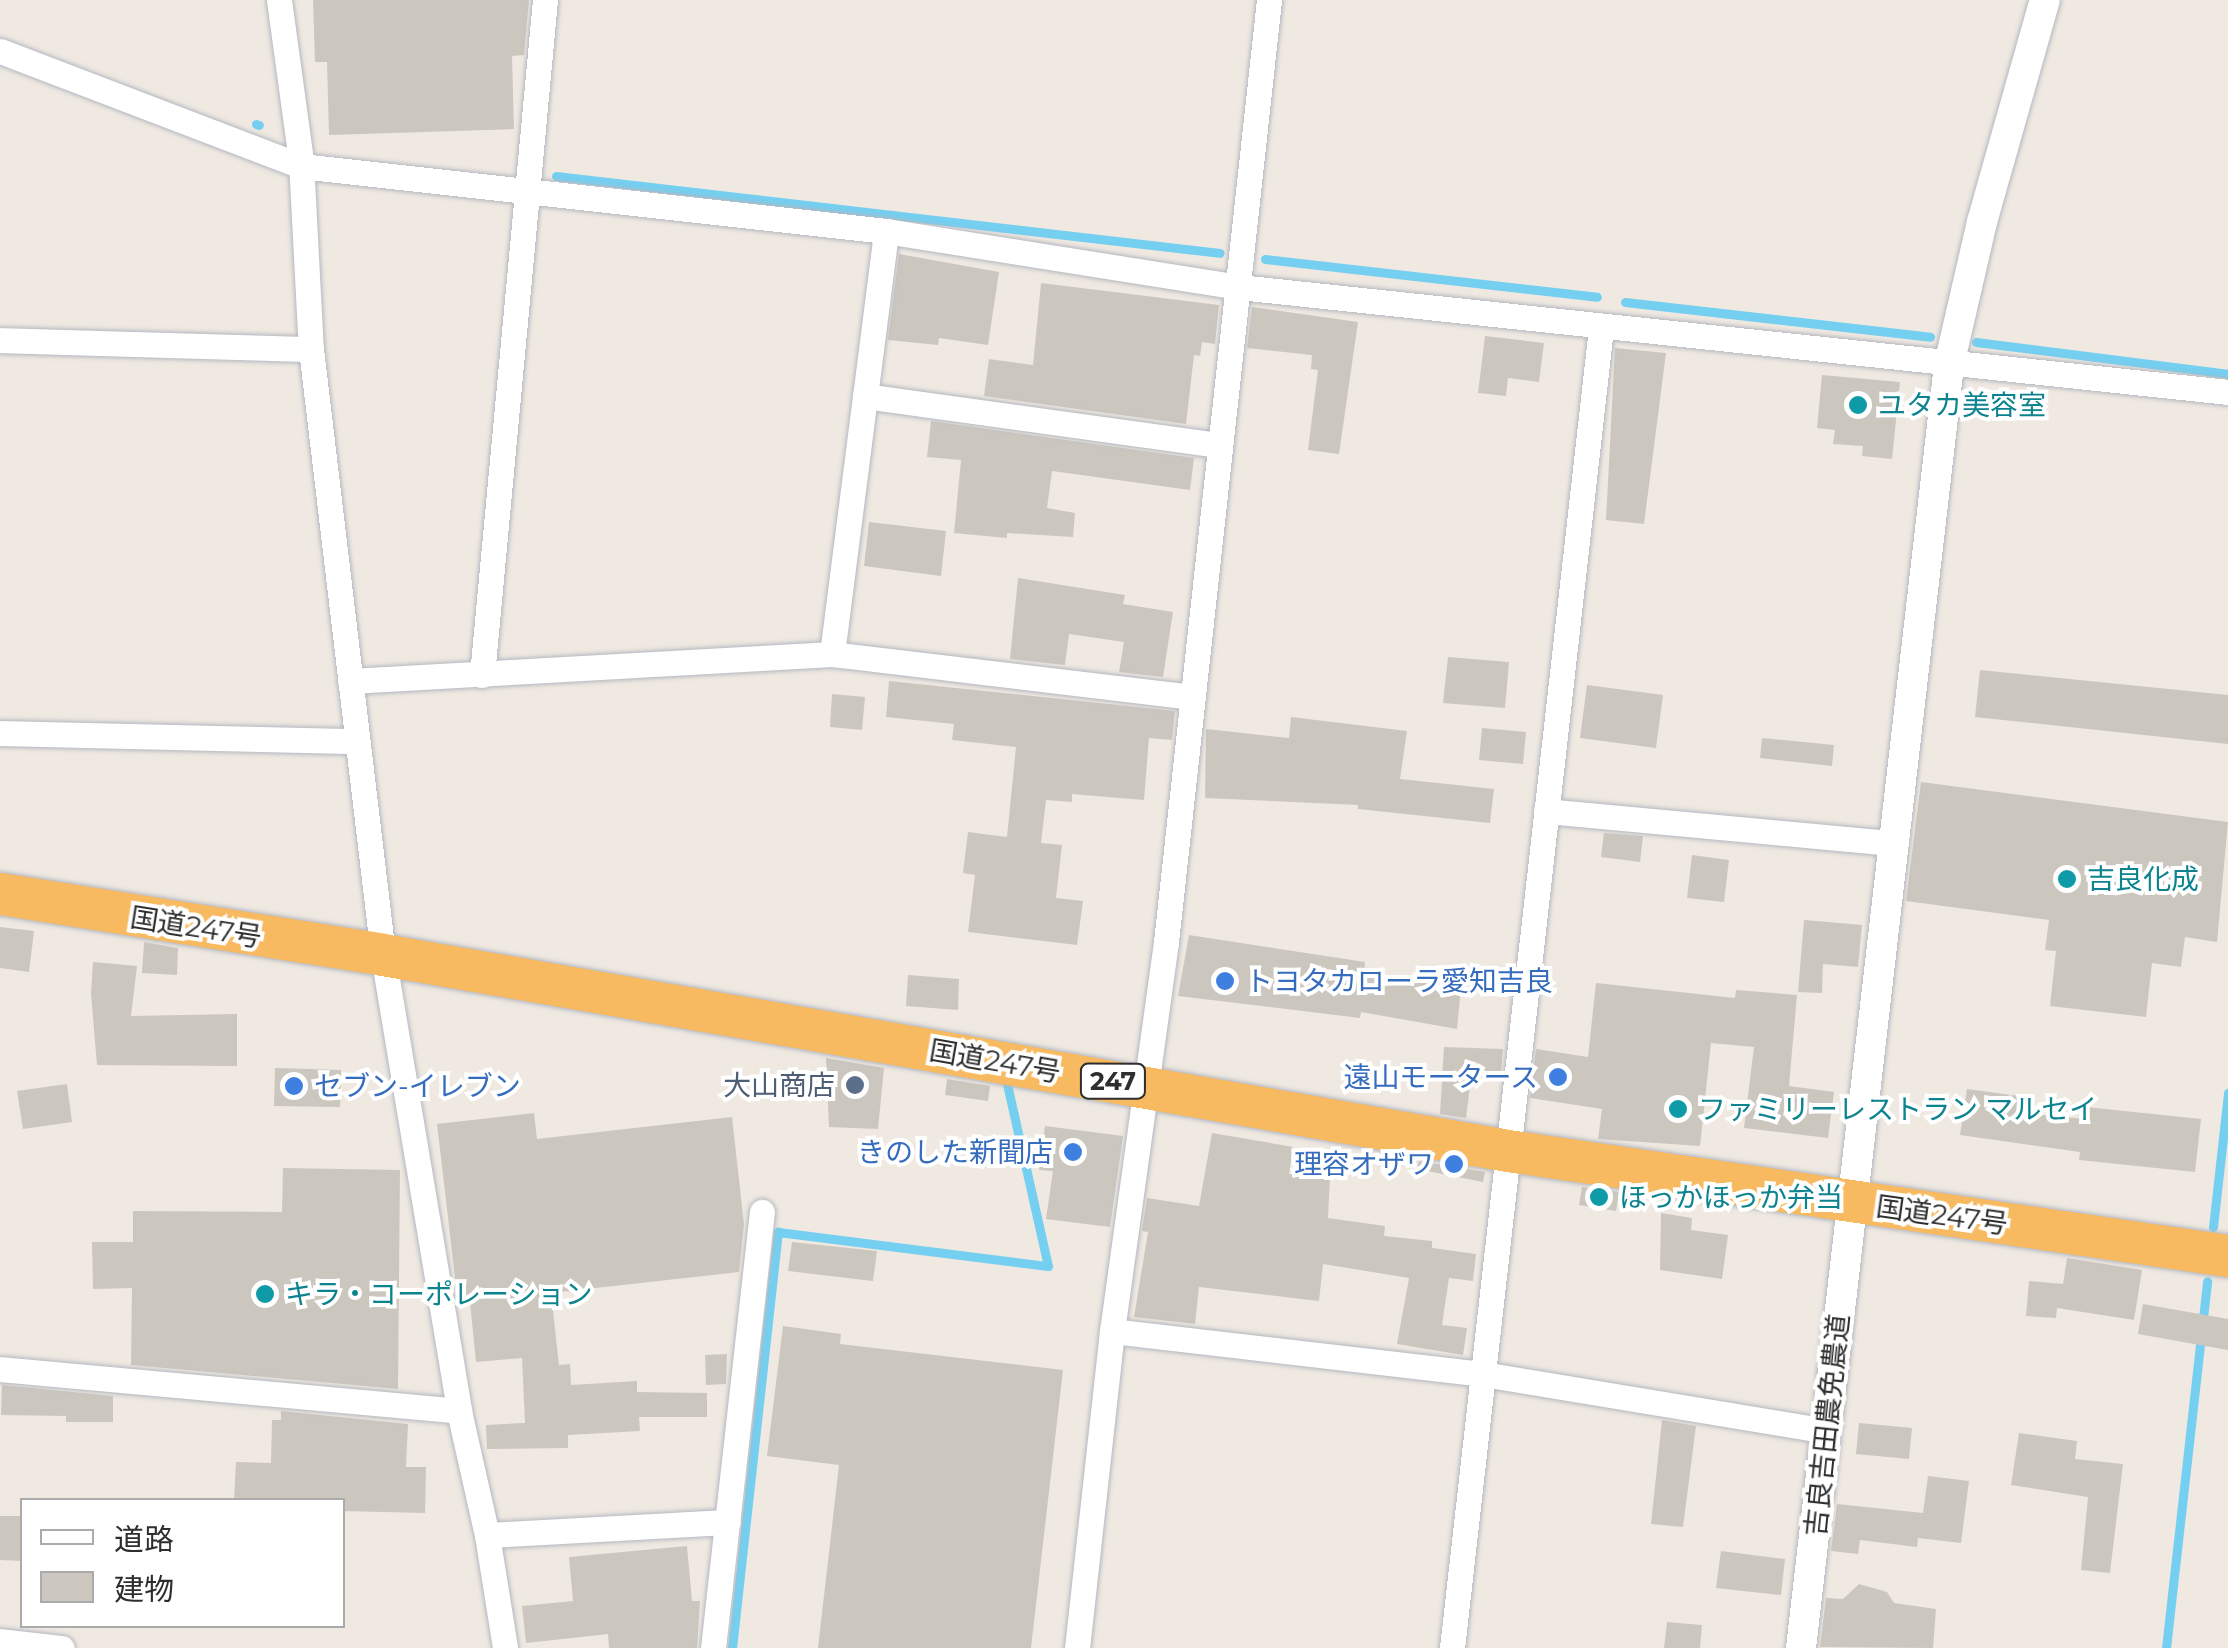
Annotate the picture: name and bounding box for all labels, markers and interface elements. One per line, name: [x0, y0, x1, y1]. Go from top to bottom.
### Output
place label: ユタカ美容室: [1878, 388, 2046, 422]
marker: ユタカ美容室: [1847, 394, 1869, 416]
place label: 吉良化成: [2087, 862, 2199, 896]
marker: 吉良化成: [2056, 868, 2078, 890]
street label: 国道247号: [128, 900, 264, 954]
place label: トヨタカローラ愛知吉良: [1245, 964, 1553, 998]
marker: トヨタカローラ愛知吉良: [1214, 970, 1236, 992]
street label: 国道247号: [927, 1033, 1063, 1089]
place label: 遠山モータース: [1342, 1060, 1538, 1094]
road number: 247: [1078, 1061, 1148, 1101]
marker: 遠山モータース: [1547, 1066, 1569, 1088]
place label: 大山商店: [723, 1068, 835, 1102]
place label: セブン-イレブン: [314, 1069, 521, 1103]
marker: 大山商店: [844, 1074, 866, 1096]
marker: セブン-イレブン: [283, 1075, 305, 1097]
place label: ファミリーレストラン マルセイ: [1698, 1092, 2097, 1126]
marker: ファミリーレストラン マルセイ: [1667, 1098, 1689, 1120]
place label: きのした新聞店: [857, 1135, 1053, 1169]
marker: きのした新聞店: [1062, 1141, 1084, 1163]
place label: 理容オザワ: [1294, 1147, 1434, 1181]
marker: 理容オザワ: [1443, 1153, 1465, 1175]
place label: ほっかほっか弁当: [1619, 1180, 1843, 1214]
marker: ほっかほっか弁当: [1588, 1186, 1610, 1208]
street label: 国道247号: [1874, 1189, 2010, 1241]
place label: キラ・コーポレーション: [285, 1277, 593, 1311]
marker: キラ・コーポレーション: [254, 1283, 276, 1305]
street label: 吉良吉田農免農道: [1799, 1312, 1855, 1538]
legend: [20, 1498, 345, 1628]
text: 道路: [114, 1521, 174, 1558]
text: 建物: [114, 1571, 174, 1608]

